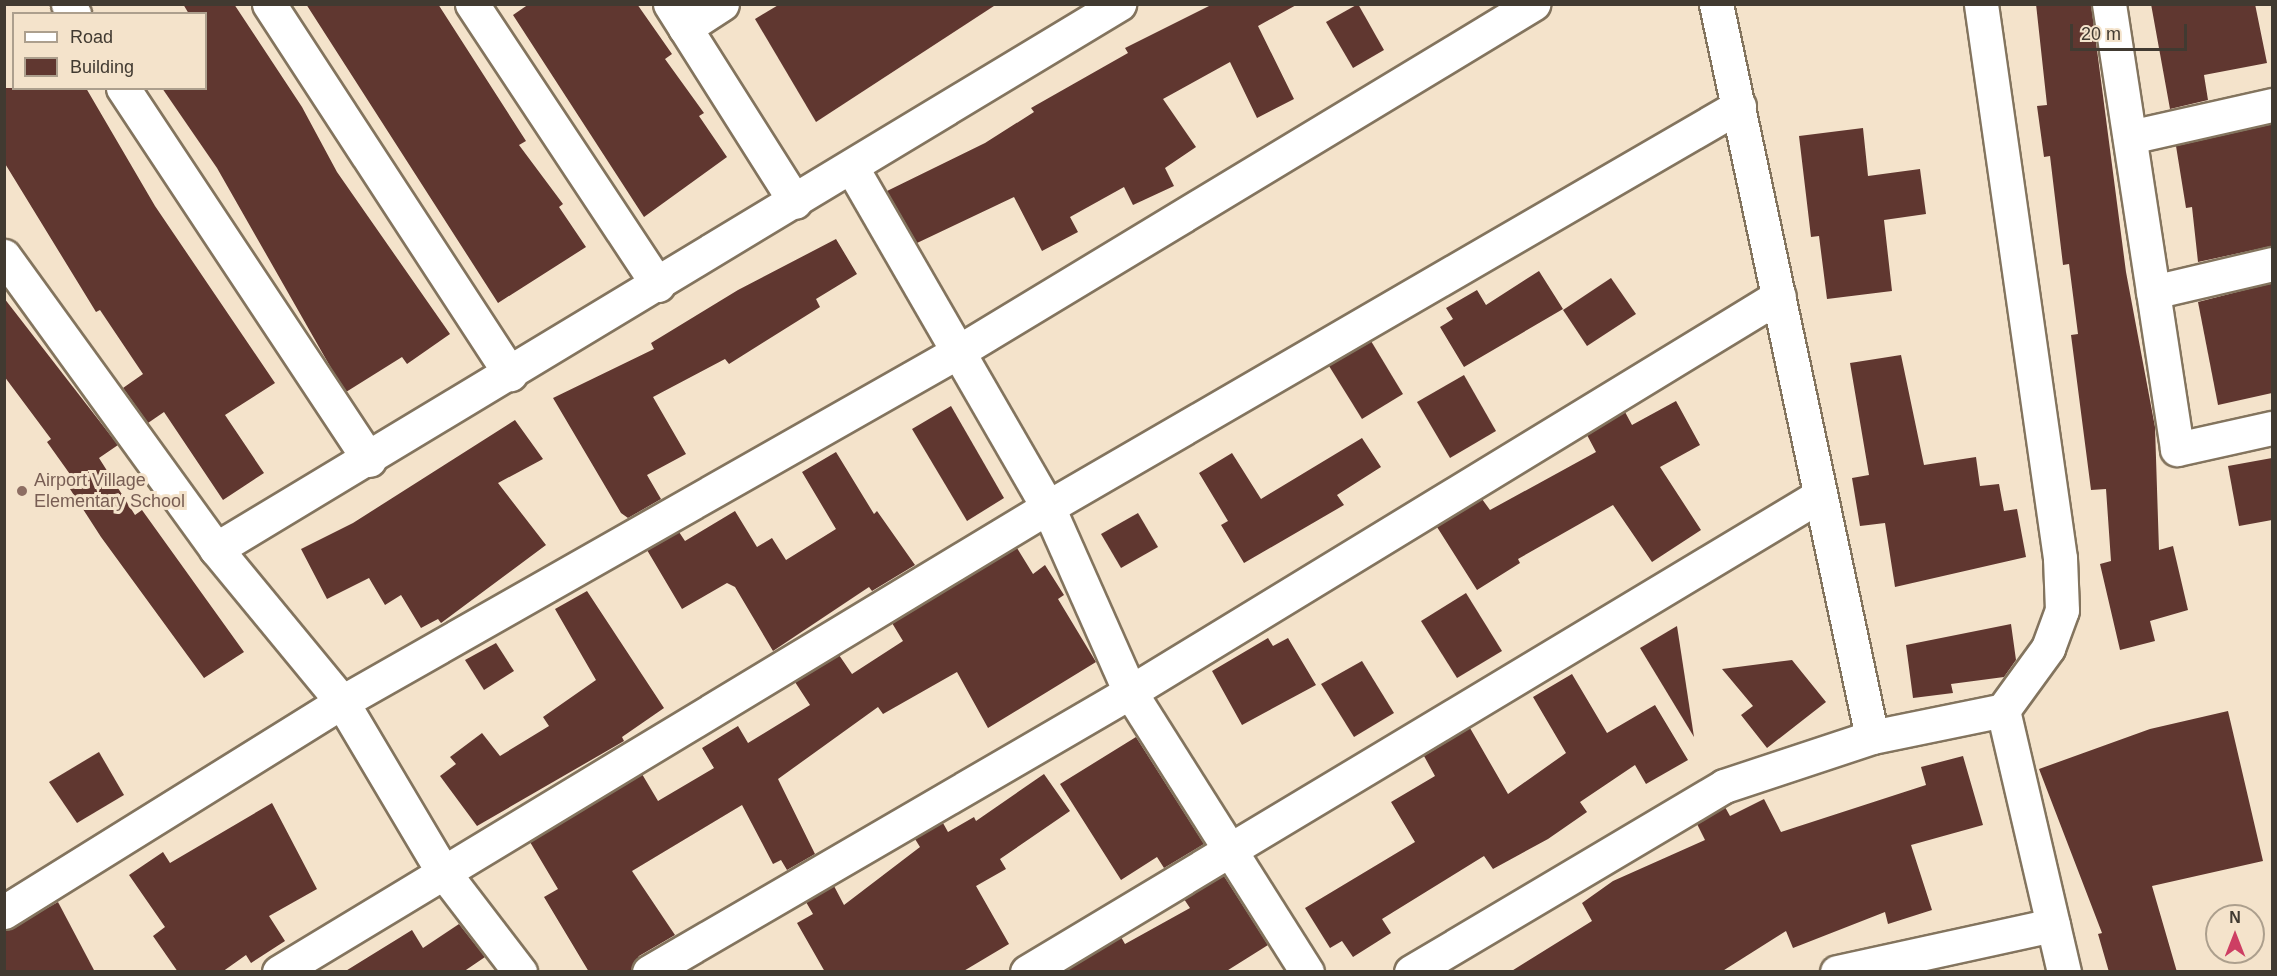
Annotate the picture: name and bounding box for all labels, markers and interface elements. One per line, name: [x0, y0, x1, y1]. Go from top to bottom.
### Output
legend: [12, 12, 207, 90]
scale bar: [2073, 12, 2190, 50]
text: 20 m: [2081, 24, 2121, 44]
text: Road: [70, 27, 113, 47]
text: Building: [70, 57, 134, 77]
place label: Airport Village Elementary School: [34, 470, 185, 512]
marker: Airport Village Elementary School: [15, 484, 29, 498]
north arrow: [2205, 904, 2265, 964]
text: N: [2229, 909, 2241, 926]

